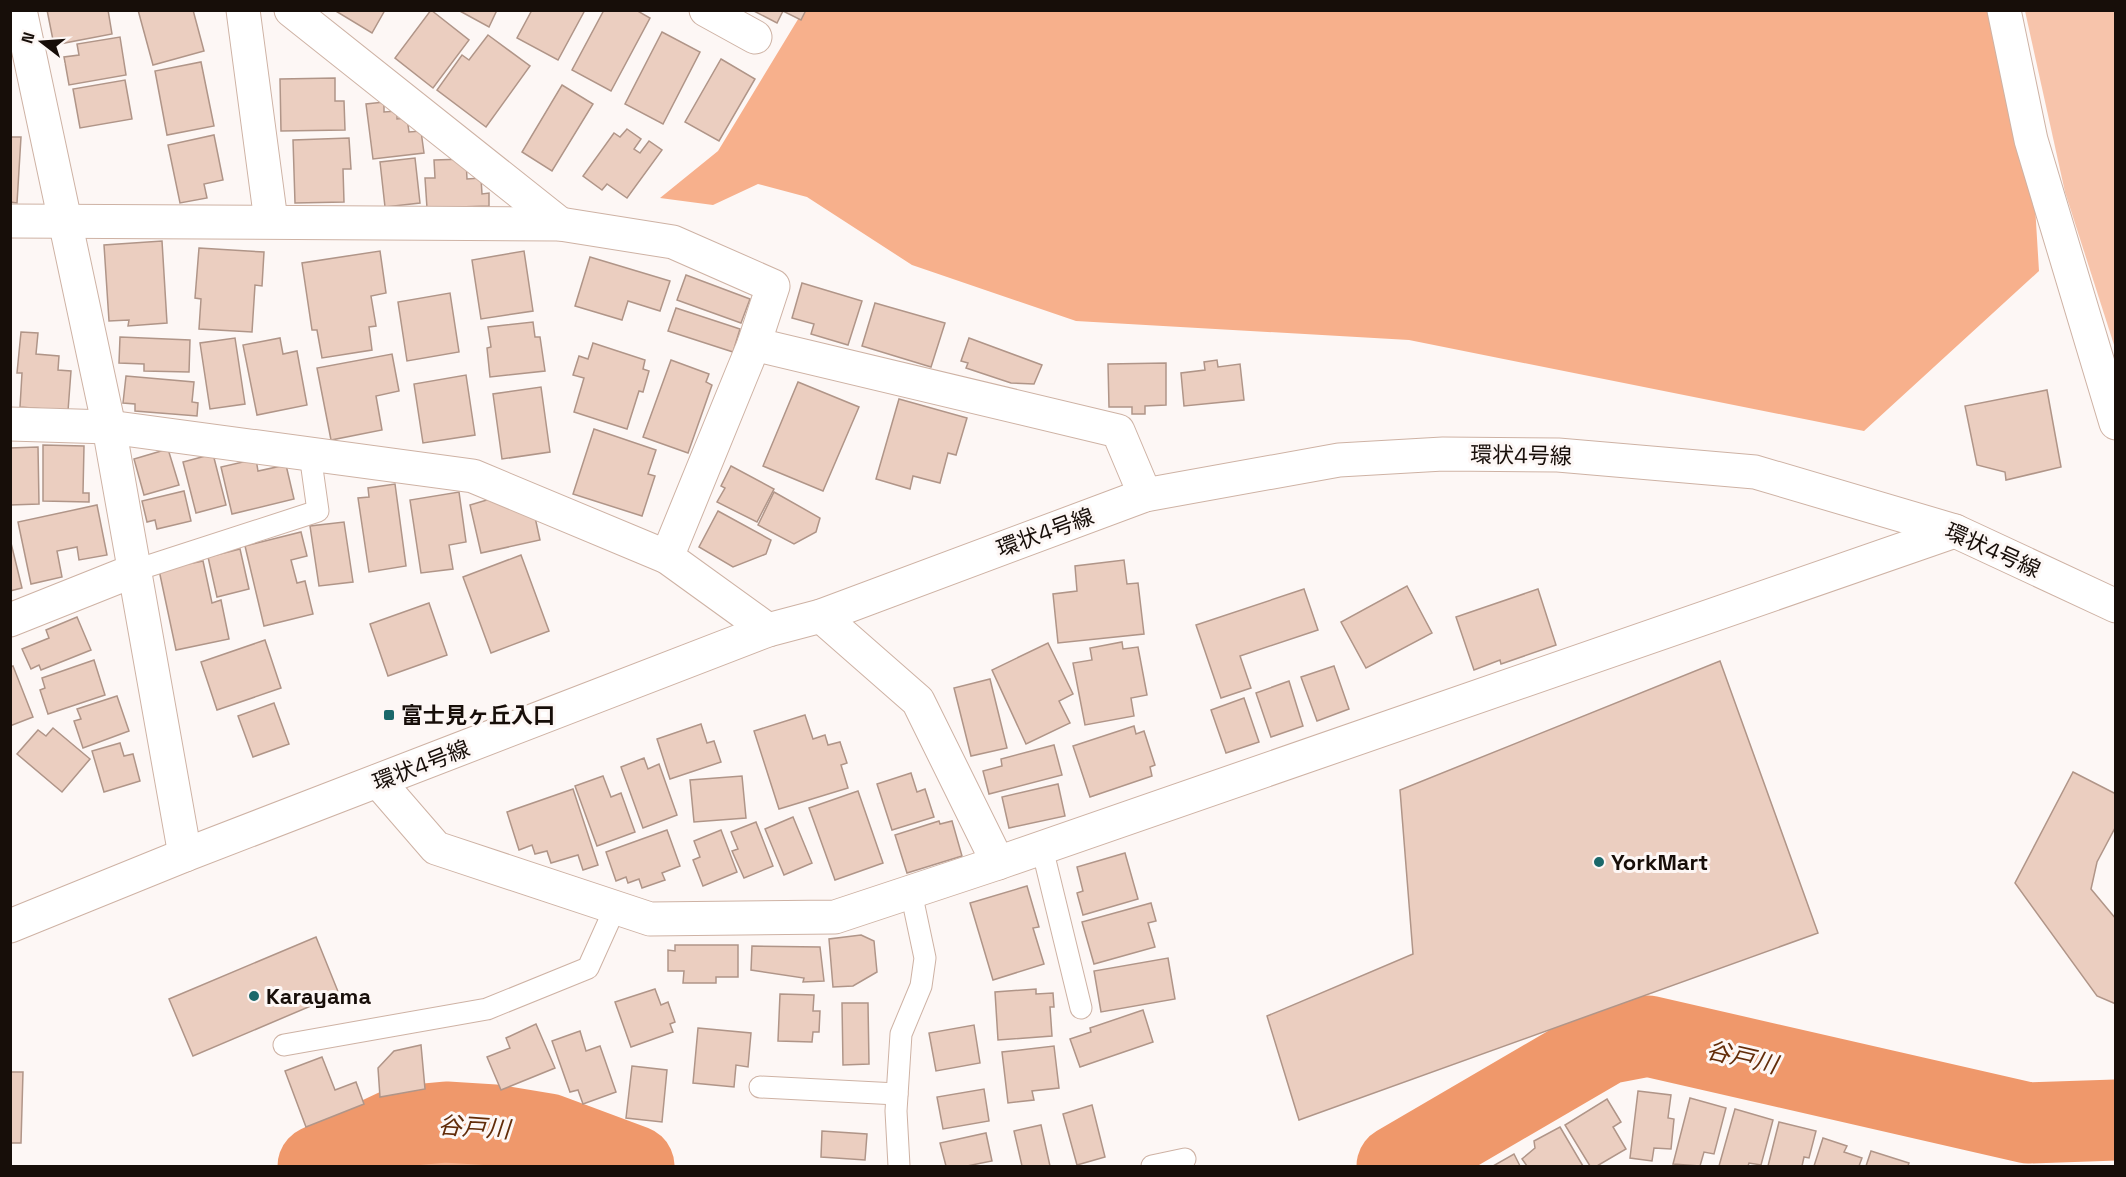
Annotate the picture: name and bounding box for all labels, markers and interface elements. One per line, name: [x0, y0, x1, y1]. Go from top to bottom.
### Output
north arrow: [12, 12, 72, 72]
text: N: [17, 30, 40, 46]
street label: 環状4号線: [1470, 440, 1572, 470]
street label: 環状4号線: [992, 501, 1098, 563]
street label: 環状4号線: [1941, 517, 2045, 583]
place label: 富士見ヶ丘入口: [401, 701, 555, 729]
marker: 富士見ヶ丘入口: [382, 708, 396, 722]
street label: 環状4号線: [368, 734, 474, 796]
place label: YorkMart: [1611, 848, 1708, 876]
marker: YorkMart: [1592, 855, 1606, 869]
place label: Karayama: [266, 982, 371, 1010]
marker: Karayama: [247, 989, 261, 1003]
water label: 谷戸川: [1703, 1034, 1783, 1081]
water label: 谷戸川: [437, 1109, 514, 1145]

